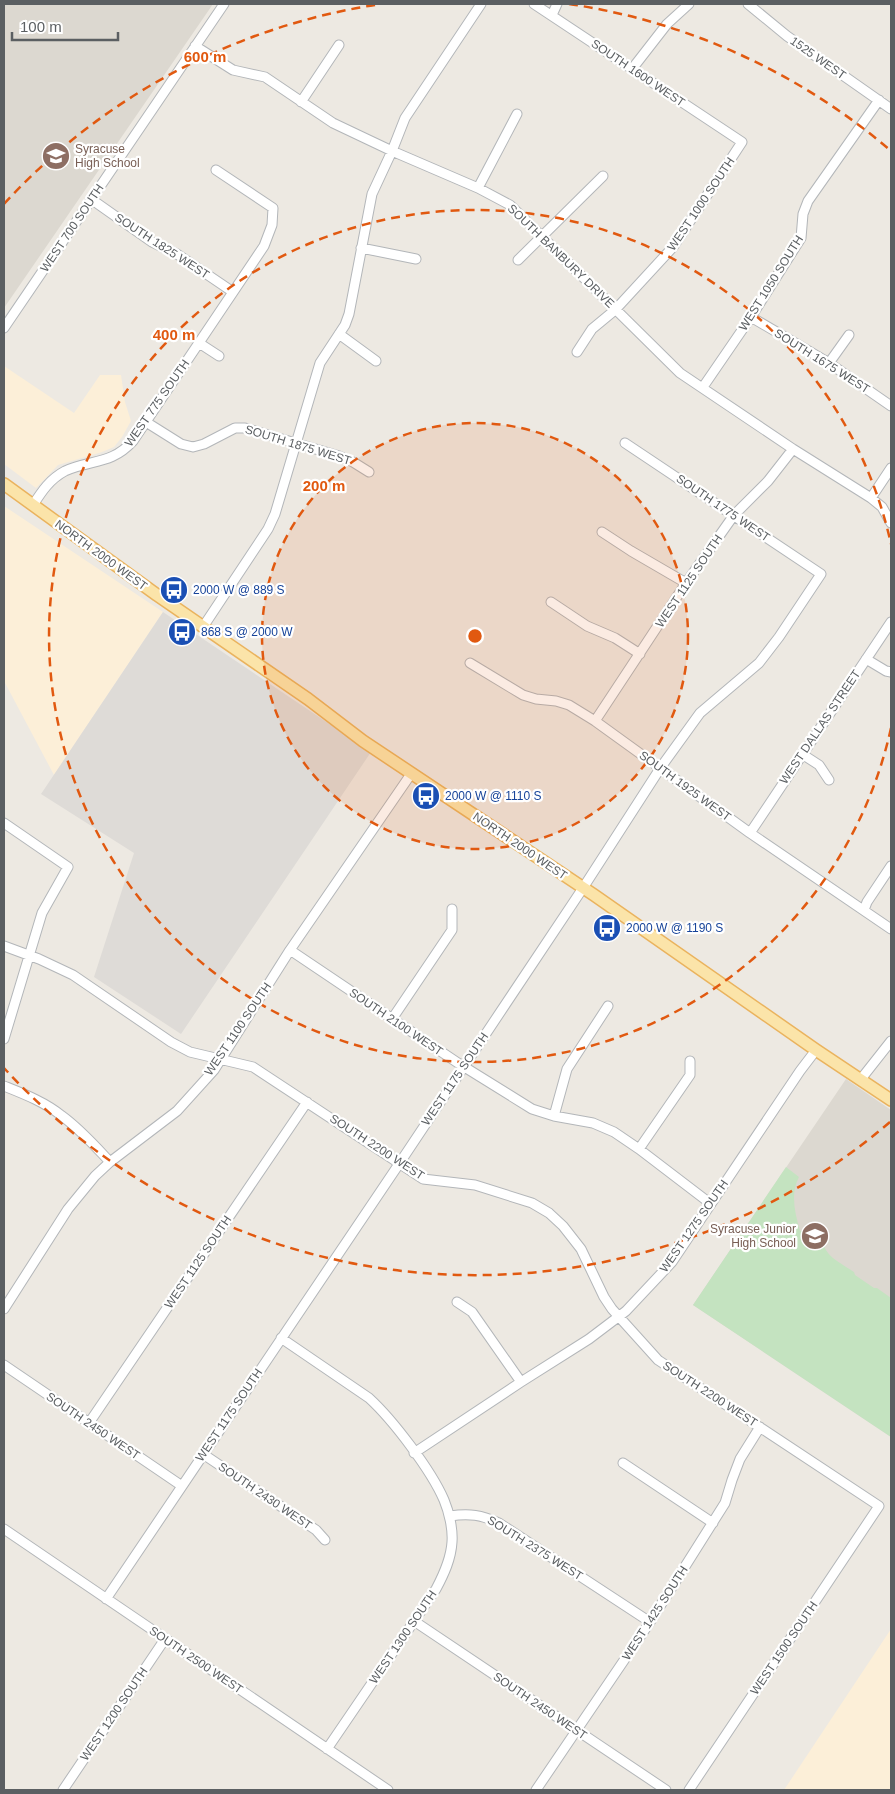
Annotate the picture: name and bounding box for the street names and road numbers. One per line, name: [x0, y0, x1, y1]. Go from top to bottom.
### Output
street label: 1525 WEST: [787, 34, 849, 83]
street label: SOUTH 1600 WEST: [588, 36, 688, 110]
street label: WEST 1000 SOUTH: [664, 155, 738, 253]
street label: WEST 700 SOUTH: [37, 181, 107, 275]
street label: SOUTH BANBURY DRIVE: [505, 201, 617, 311]
street label: SOUTH 1825 WEST: [112, 210, 213, 282]
street label: WEST 1050 SOUTH: [736, 233, 806, 333]
street label: SOUTH 1675 WEST: [772, 326, 873, 396]
street label: WEST 775 SOUTH: [122, 357, 192, 449]
street label: SOUTH 1875 WEST: [243, 422, 353, 468]
street label: SOUTH 1775 WEST: [673, 471, 773, 545]
street label: NORTH 2000 WEST: [52, 517, 150, 594]
street label: WEST 1125 SOUTH: [653, 532, 725, 630]
street label: WEST DALLAS STREET: [777, 667, 864, 787]
street label: SOUTH 1925 WEST: [636, 748, 734, 824]
street label: NORTH 2000 WEST: [470, 809, 570, 883]
street label: WEST 1100 SOUTH: [202, 980, 274, 1078]
street label: SOUTH 2100 WEST: [346, 985, 446, 1059]
street label: WEST 1175 SOUTH: [419, 1030, 491, 1128]
street label: SOUTH 2200 WEST: [327, 1111, 428, 1183]
street label: WEST 1275 SOUTH: [657, 1177, 731, 1275]
street label: WEST 1125 SOUTH: [162, 1213, 234, 1311]
street label: SOUTH 2200 WEST: [660, 1358, 761, 1430]
street label: WEST 1175 SOUTH: [193, 1366, 265, 1464]
street label: SOUTH 2450 WEST: [43, 1389, 143, 1463]
street label: SOUTH 2430 WEST: [215, 1459, 315, 1533]
street label: SOUTH 2375 WEST: [485, 1513, 586, 1583]
street label: WEST 1425 SOUTH: [619, 1563, 691, 1663]
street label: WEST 1300 SOUTH: [366, 1588, 440, 1686]
street label: WEST 1500 SOUTH: [747, 1599, 821, 1697]
street label: SOUTH 2500 WEST: [146, 1623, 246, 1697]
street label: WEST 1200 SOUTH: [77, 1665, 151, 1763]
street label: SOUTH 2450 WEST: [490, 1669, 590, 1743]

